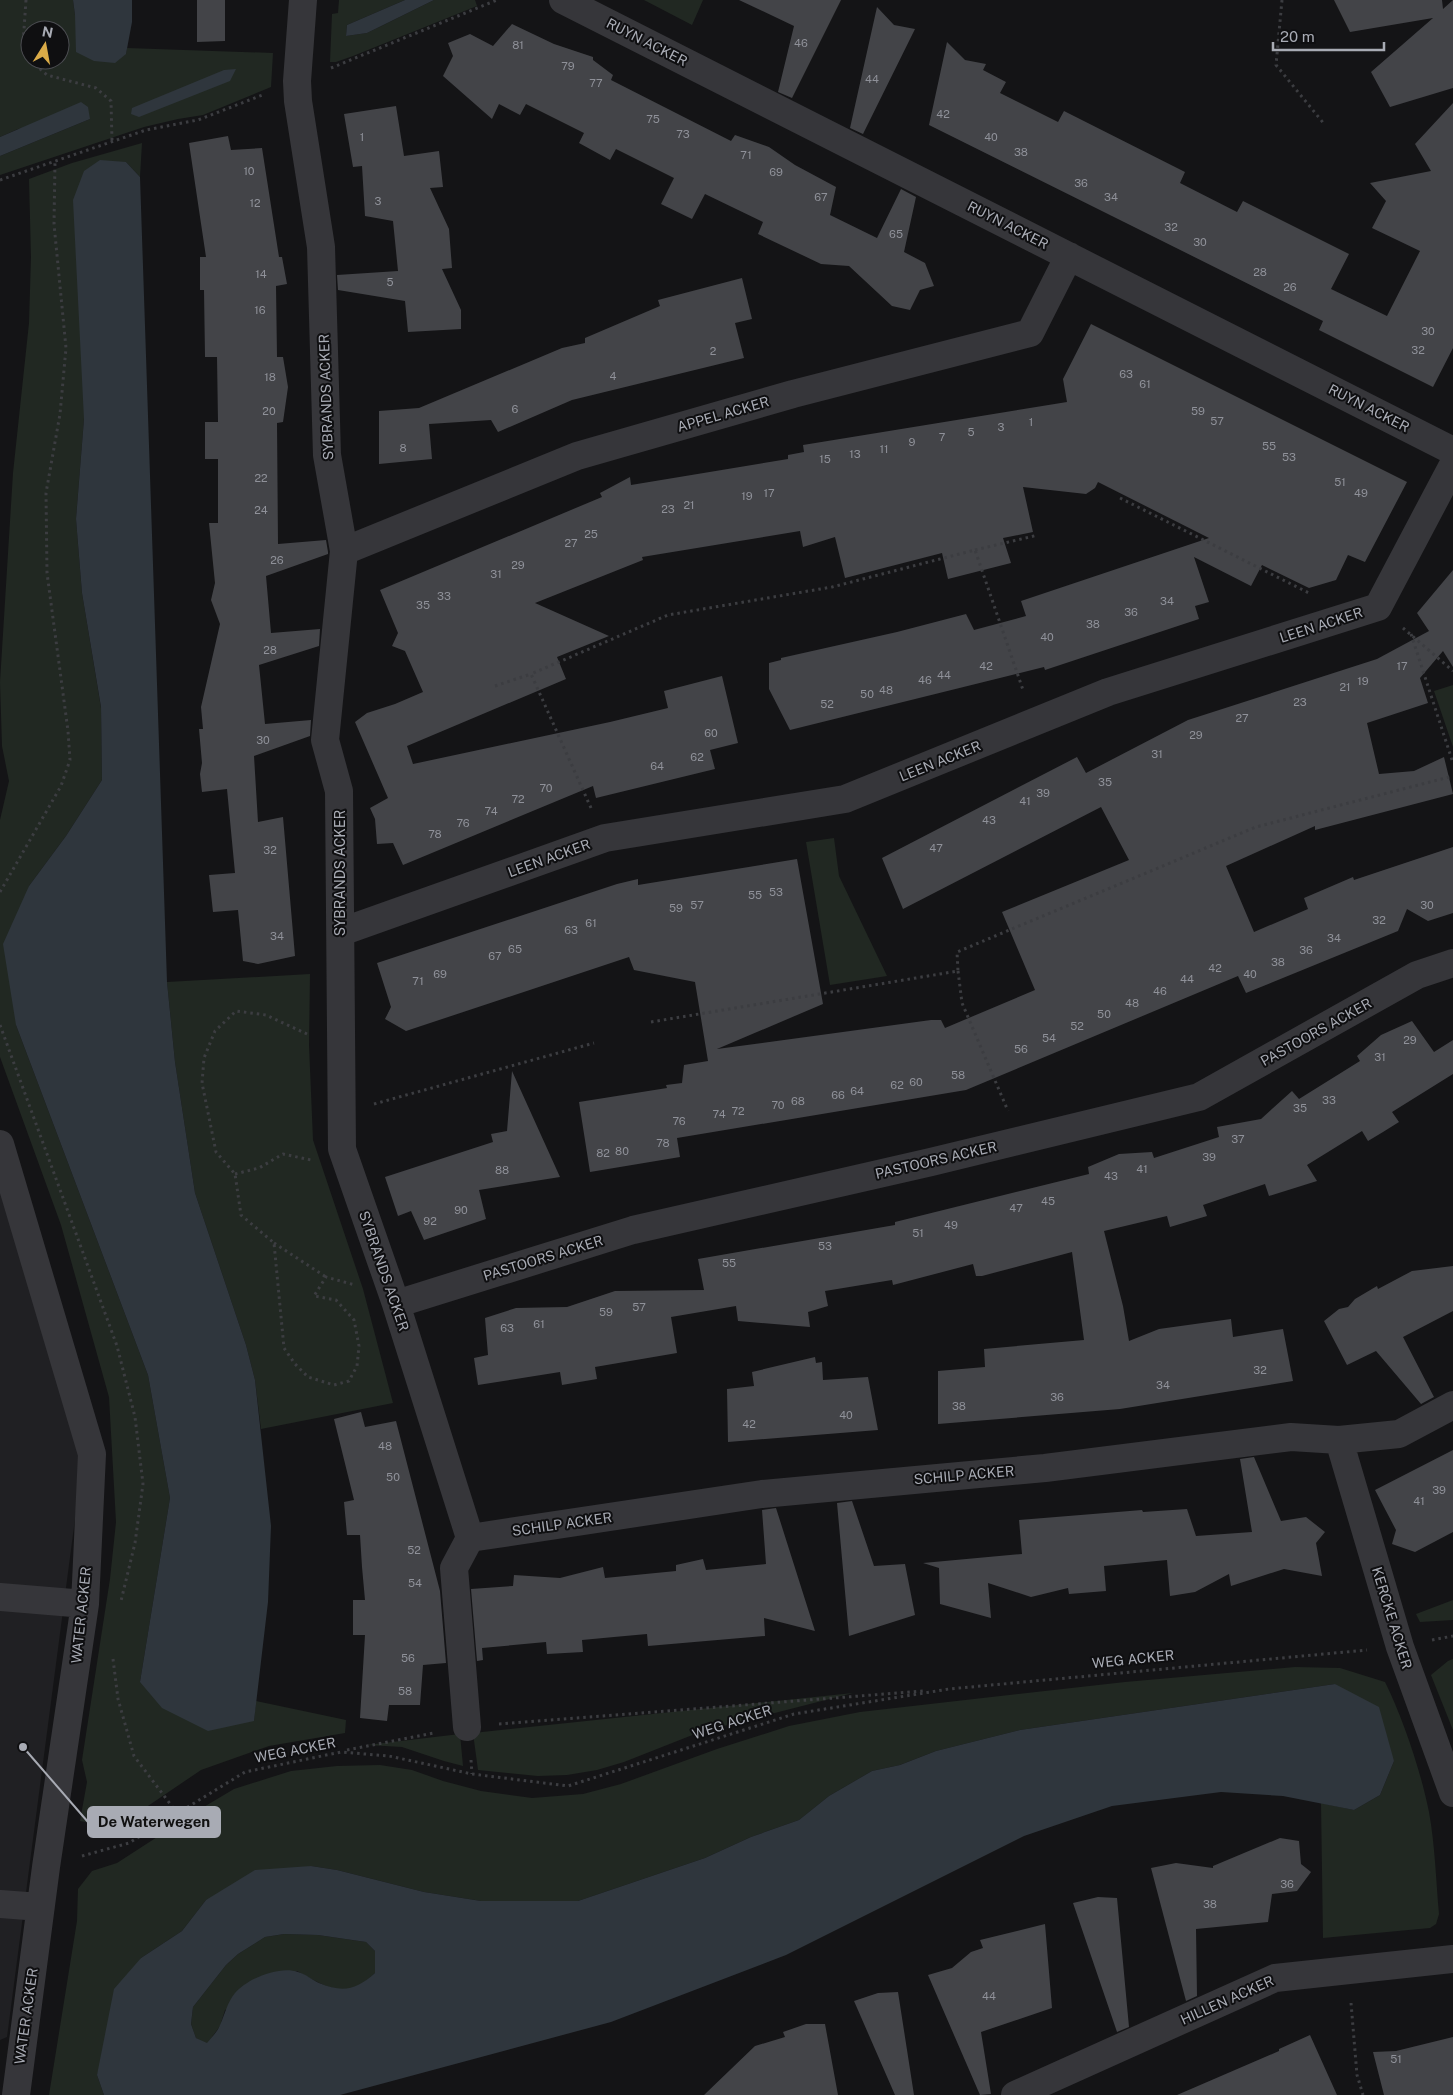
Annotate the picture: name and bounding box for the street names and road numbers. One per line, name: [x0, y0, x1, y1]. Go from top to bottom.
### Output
street label: RUYN ACKER: [604, 15, 690, 69]
street label: RUYN ACKER: [965, 198, 1051, 252]
street label: SYBRANDS ACKER: [316, 334, 336, 460]
street label: RUYN ACKER: [1326, 381, 1412, 435]
street label: APPEL ACKER: [675, 393, 771, 435]
street label: LEEN ACKER: [1277, 604, 1365, 646]
street label: LEEN ACKER: [897, 737, 983, 785]
street label: SYBRANDS ACKER: [332, 810, 348, 936]
street label: LEEN ACKER: [506, 836, 592, 880]
street label: PASTOORS ACKER: [1258, 995, 1374, 1069]
street label: PASTOORS ACKER: [874, 1138, 998, 1182]
street label: SYBRANDS ACKER: [356, 1209, 412, 1333]
street label: PASTOORS ACKER: [481, 1232, 605, 1284]
street label: SCHILP ACKER: [913, 1463, 1015, 1487]
street label: SCHILP ACKER: [511, 1509, 613, 1539]
street label: KERCKE ACKER: [1369, 1565, 1415, 1671]
street label: WATER ACKER: [68, 1566, 94, 1664]
street label: WEG ACKER: [1091, 1647, 1175, 1671]
street label: WEG ACKER: [690, 1702, 774, 1742]
street label: WEG ACKER: [253, 1734, 337, 1766]
street label: WATER ACKER: [11, 1967, 41, 2065]
street label: HILLEN ACKER: [1178, 1972, 1276, 2028]

